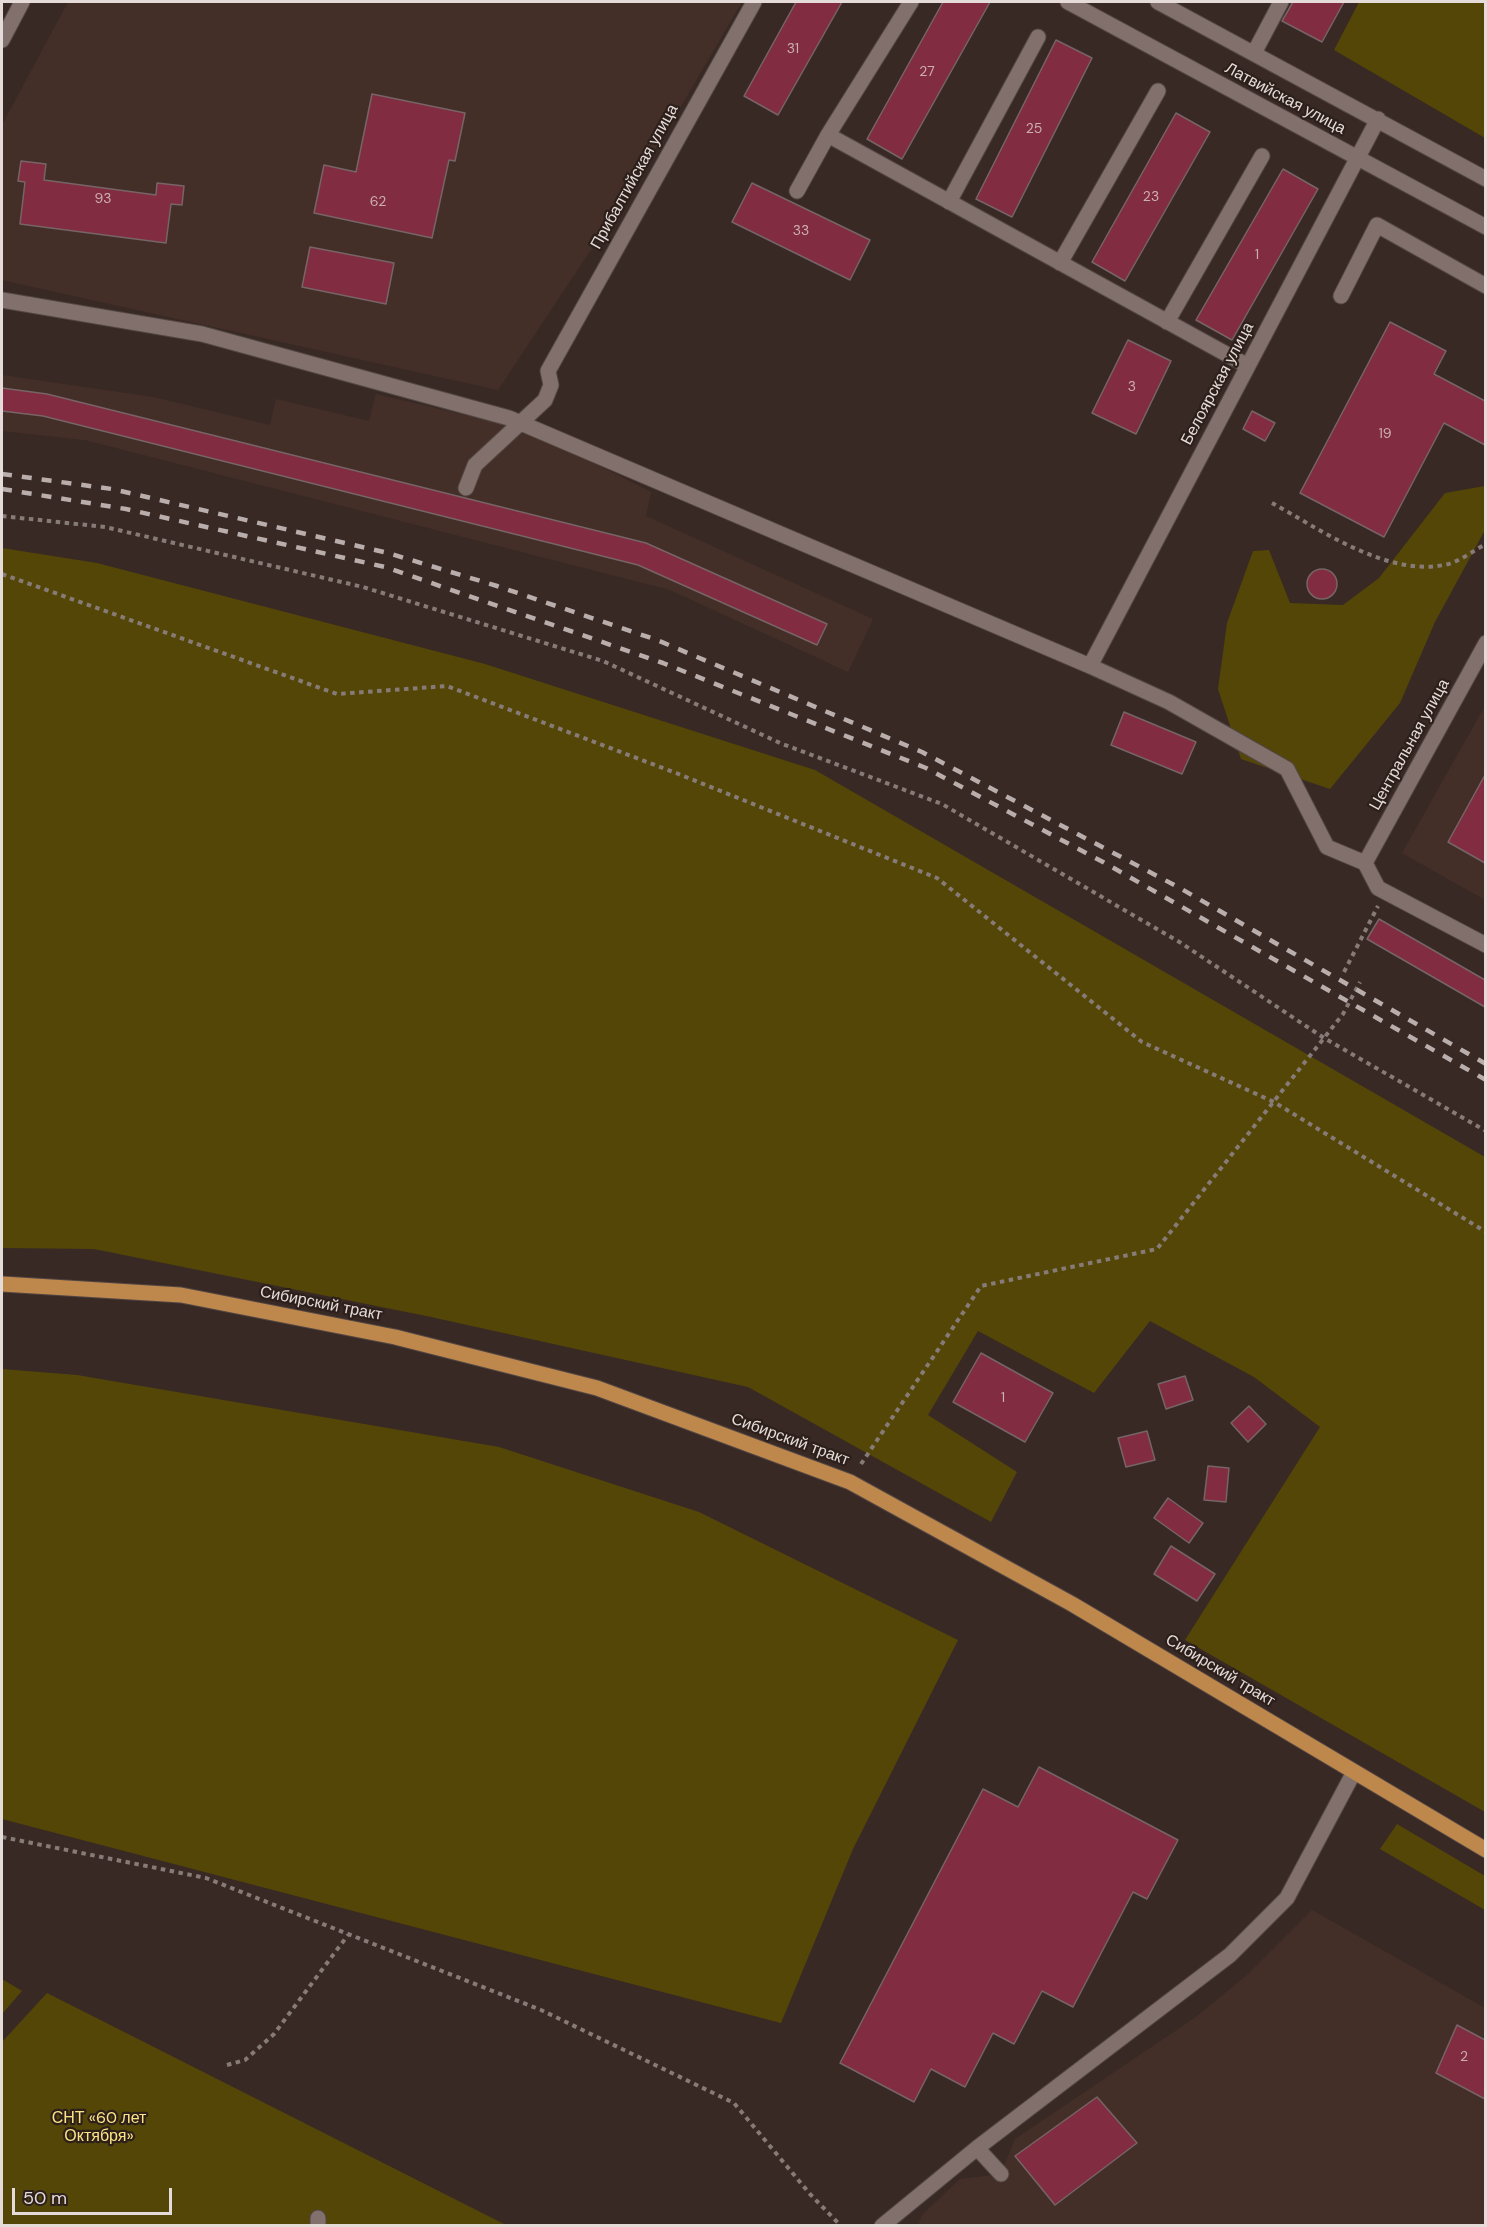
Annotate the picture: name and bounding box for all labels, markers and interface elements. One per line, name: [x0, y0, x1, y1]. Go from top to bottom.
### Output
house number: 31: [787, 41, 799, 57]
street label: Латвийская улица: [1221, 59, 1349, 139]
house number: 27: [919, 64, 935, 80]
street label: Прибалтийская улица: [587, 101, 683, 253]
house number: 25: [1026, 121, 1042, 137]
house number: 23: [1143, 189, 1159, 205]
house number: 93: [95, 191, 111, 207]
house number: 62: [370, 194, 386, 210]
house number: 33: [793, 223, 809, 239]
house number: 1: [1255, 247, 1259, 263]
street label: Белоярская улица: [1178, 319, 1258, 449]
house number: 3: [1128, 379, 1136, 395]
house number: 19: [1378, 426, 1392, 442]
street label: Центральная улица: [1366, 676, 1454, 814]
street label: Сибирский тракт: [258, 1283, 384, 1325]
house number: 1: [1001, 1390, 1005, 1406]
street label: Сибирский тракт: [728, 1410, 852, 1470]
street label: Сибирский тракт: [1162, 1631, 1278, 1711]
house number: 2: [1460, 2049, 1468, 2065]
park label: СНТ «60 лет Октября»: [52, 2109, 146, 2147]
scale bar: [15, 2176, 176, 2214]
text: 50 m: [23, 2186, 67, 2210]

